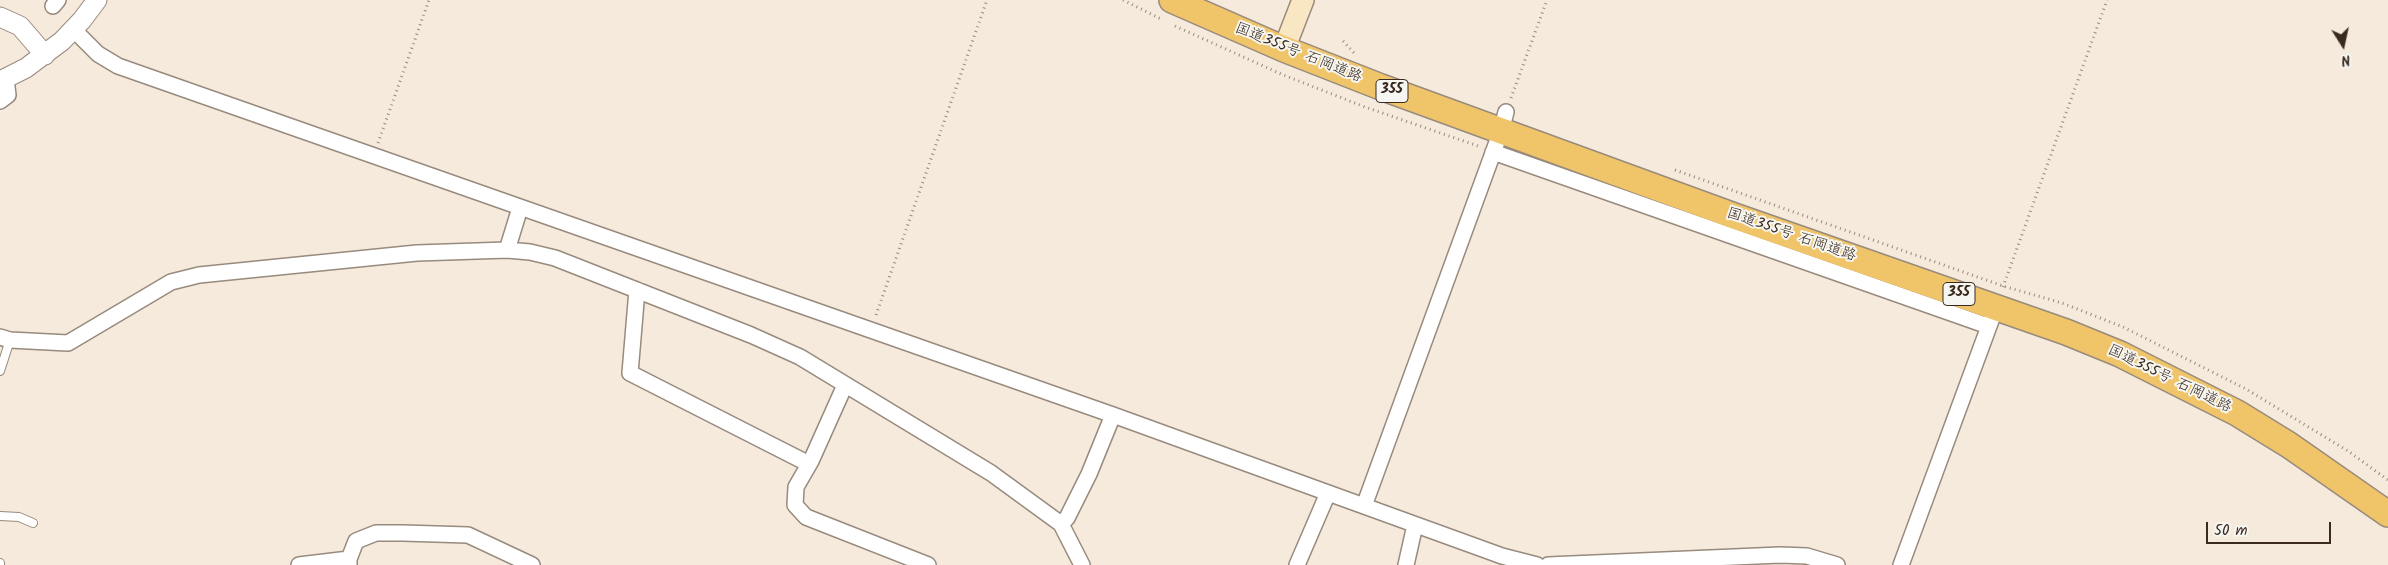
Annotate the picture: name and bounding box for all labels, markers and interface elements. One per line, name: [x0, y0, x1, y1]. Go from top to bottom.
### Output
street label: 国道355号 石岡道路: [1232, 20, 1364, 88]
north arrow: [2318, 20, 2368, 70]
text: N: [2339, 48, 2352, 71]
road number: 355: [1376, 80, 1408, 102]
street label: 国道355号 石岡道路: [1724, 205, 1858, 267]
road number: 355: [1943, 282, 1975, 306]
street label: 国道355号 石岡道路: [2104, 342, 2234, 418]
scale bar: [2208, 512, 2333, 544]
text: 50 m: [2214, 519, 2248, 543]

